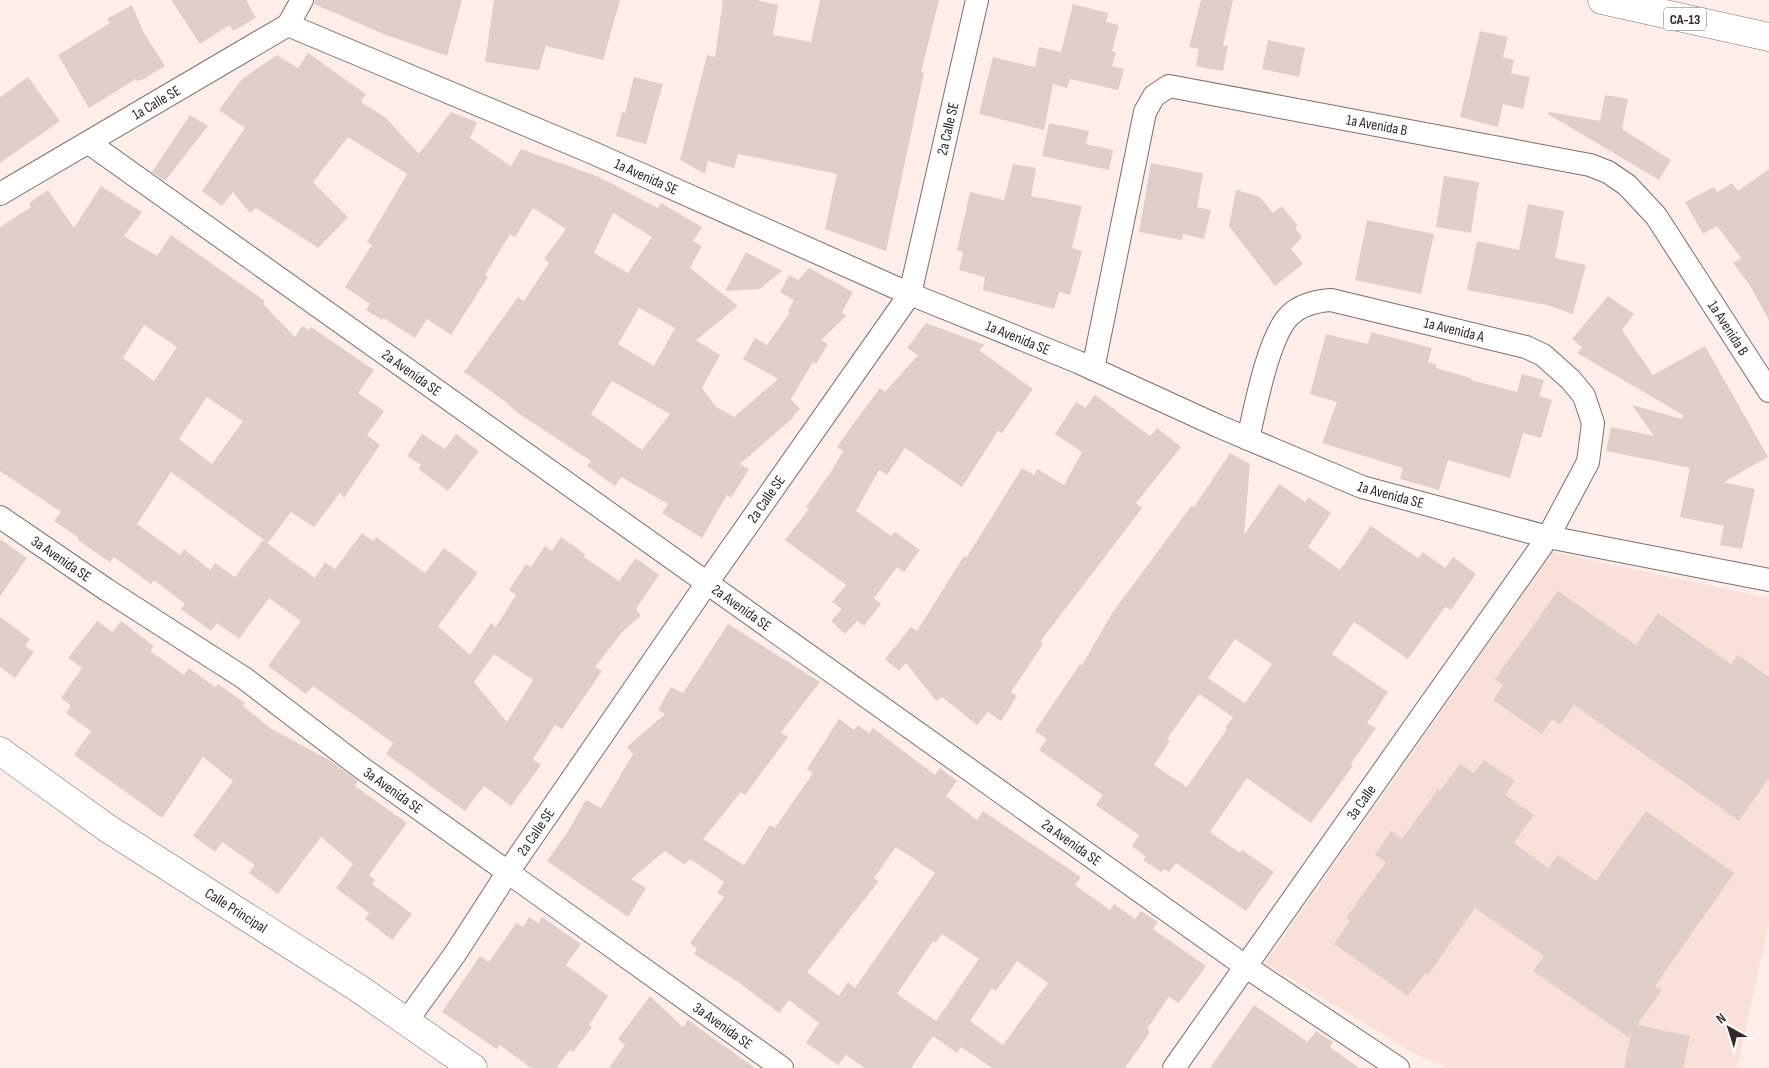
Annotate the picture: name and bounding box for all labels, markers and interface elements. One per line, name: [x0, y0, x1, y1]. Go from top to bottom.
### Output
road number: CA-13: [1664, 8, 1706, 30]
street label: 1a Calle SE: [128, 81, 184, 124]
street label: 2a Calle SE: [932, 100, 963, 157]
street label: 1a Avenida B: [1345, 110, 1409, 140]
street label: 1a Avenida SE: [611, 154, 681, 199]
street label: 1a Avenida B: [1704, 297, 1753, 359]
street label: 1a Avenida A: [1422, 313, 1487, 347]
street label: 1a Avenida SE: [983, 316, 1053, 359]
street label: 2a Avenida SE: [378, 345, 445, 400]
street label: 2a Calle SE: [743, 472, 789, 526]
street label: 1a Avenida SE: [1354, 477, 1426, 513]
street label: 3a Avenida SE: [27, 531, 95, 586]
street label: 2a Avenida SE: [708, 580, 775, 635]
street label: 3a Avenida SE: [360, 763, 427, 818]
street label: 3a Calle: [1342, 781, 1380, 824]
street label: 2a Calle SE: [512, 804, 559, 860]
street label: 2a Avenida SE: [1038, 815, 1105, 870]
street label: Calle Principal: [201, 883, 271, 937]
street label: 3a Avenida SE: [689, 998, 756, 1053]
north arrow: [1704, 1003, 1754, 1053]
text: N: [1713, 1009, 1729, 1027]

